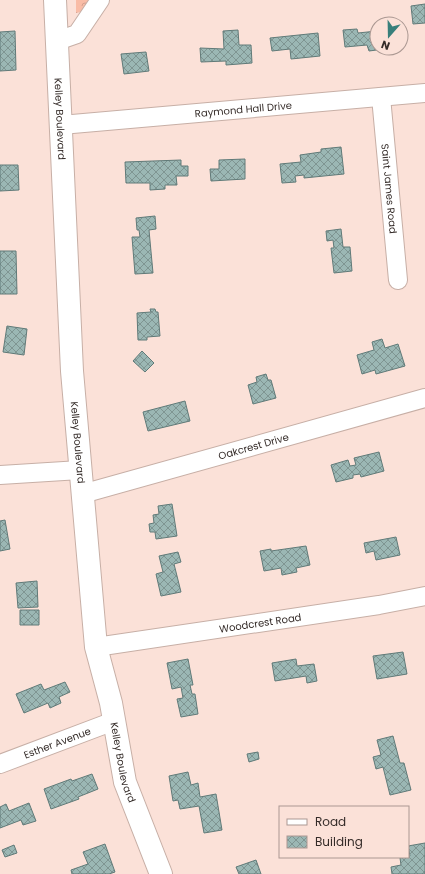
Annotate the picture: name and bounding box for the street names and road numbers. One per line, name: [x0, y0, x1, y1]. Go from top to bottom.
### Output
street label: Kelley Boulevard: [51, 78, 69, 160]
street label: Raymond Hall Drive: [194, 98, 293, 121]
street label: Saint James Road: [377, 143, 401, 234]
street label: Kelley Boulevard: [67, 401, 89, 484]
street label: Oakcrest Drive: [217, 430, 290, 463]
street label: Woodcrest Road: [218, 610, 302, 637]
street label: Kelley Boulevard: [107, 721, 139, 805]
street label: Esther Avenue: [22, 723, 93, 762]

